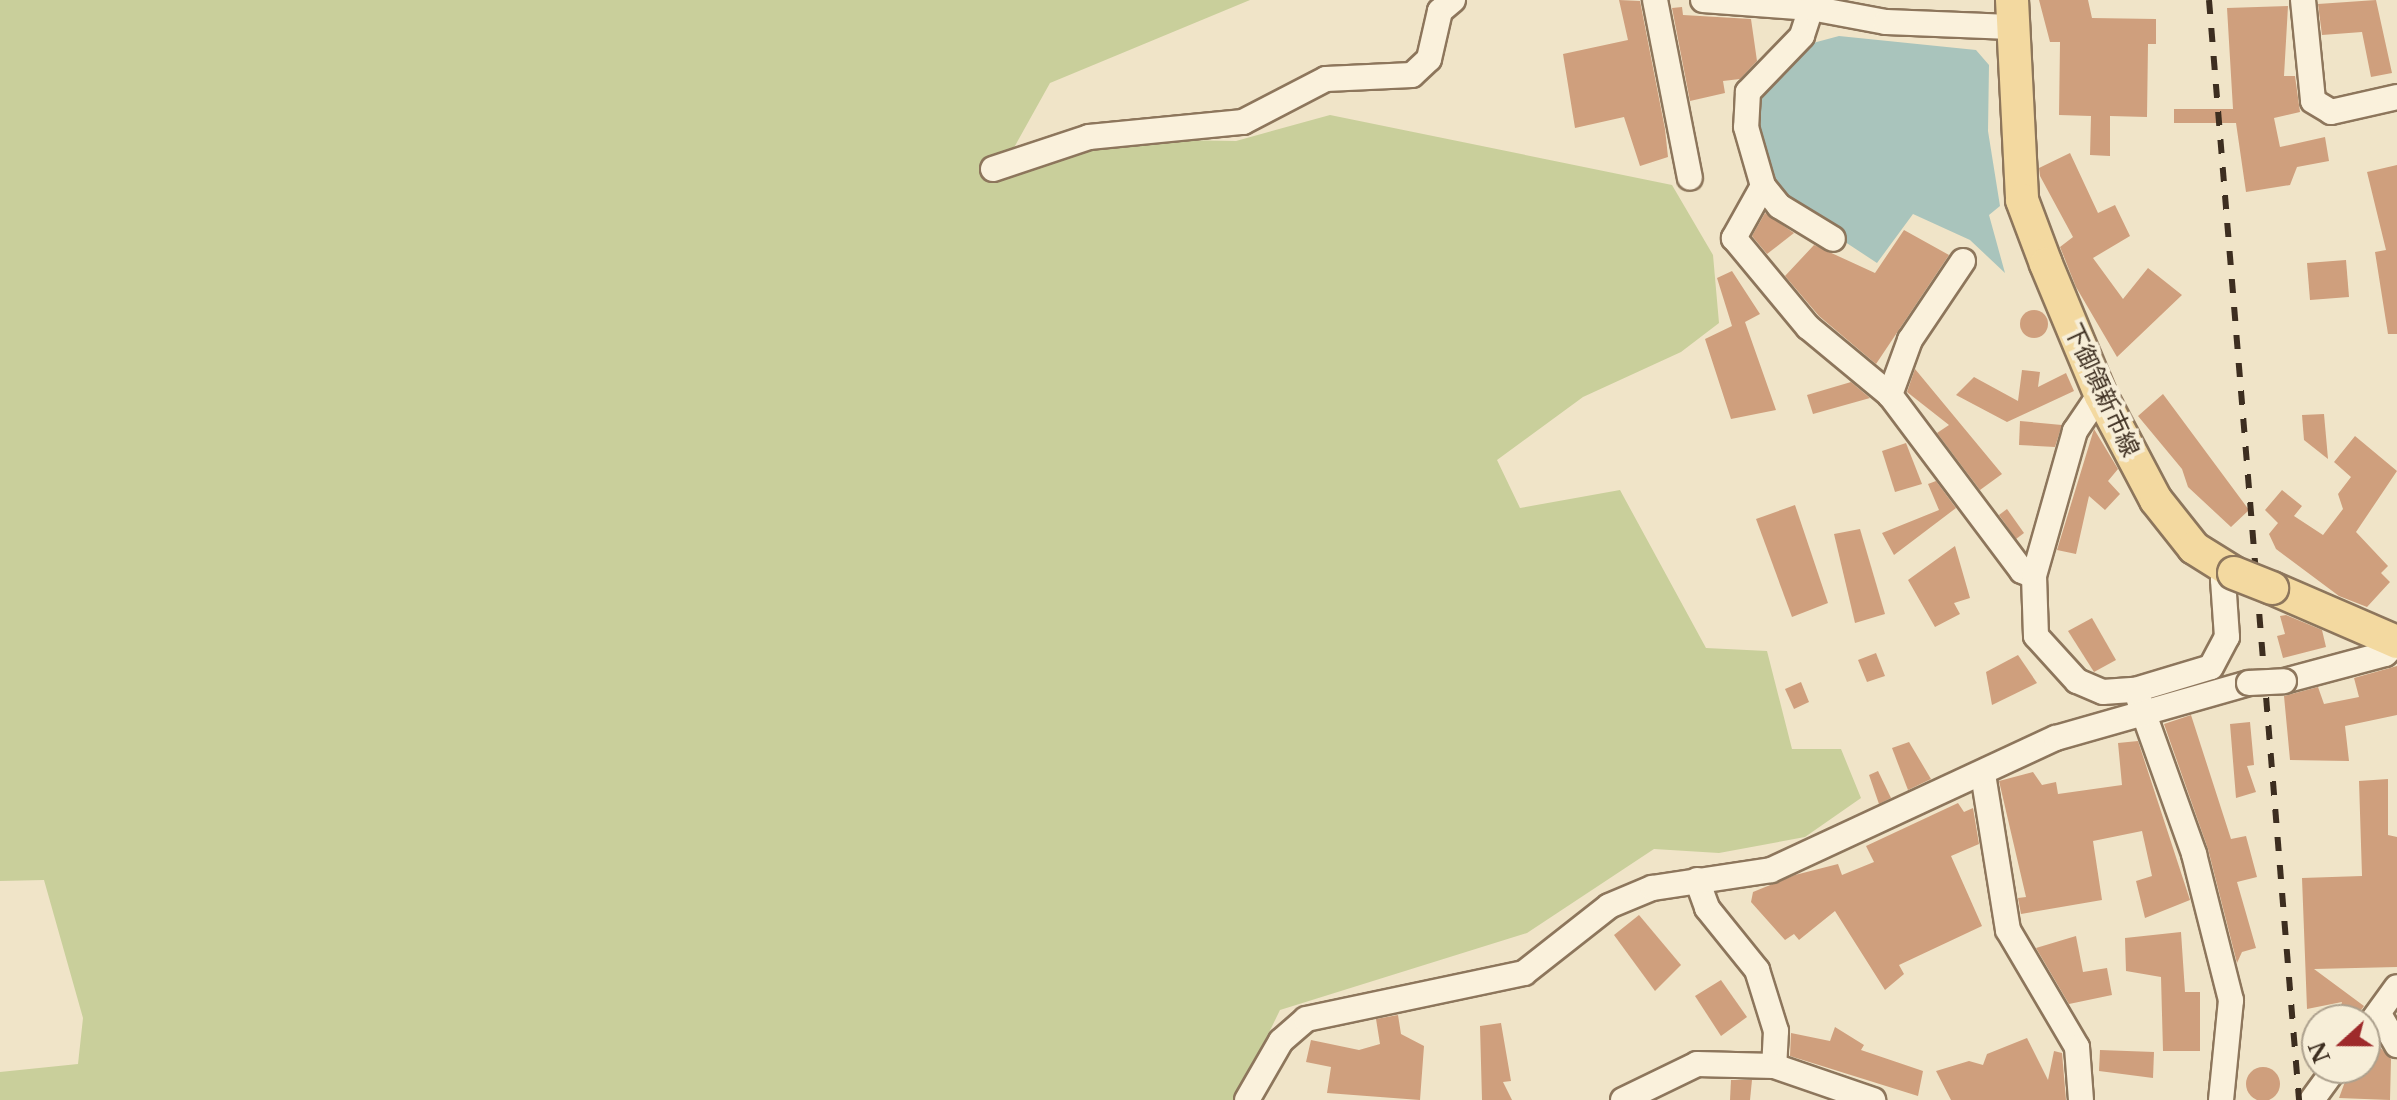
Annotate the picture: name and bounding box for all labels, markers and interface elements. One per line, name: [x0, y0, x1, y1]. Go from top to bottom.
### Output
street label: 下御領新市線: [2059, 319, 2145, 461]
north arrow: [2301, 1004, 2381, 1084]
text: N: [2304, 1038, 2336, 1067]

